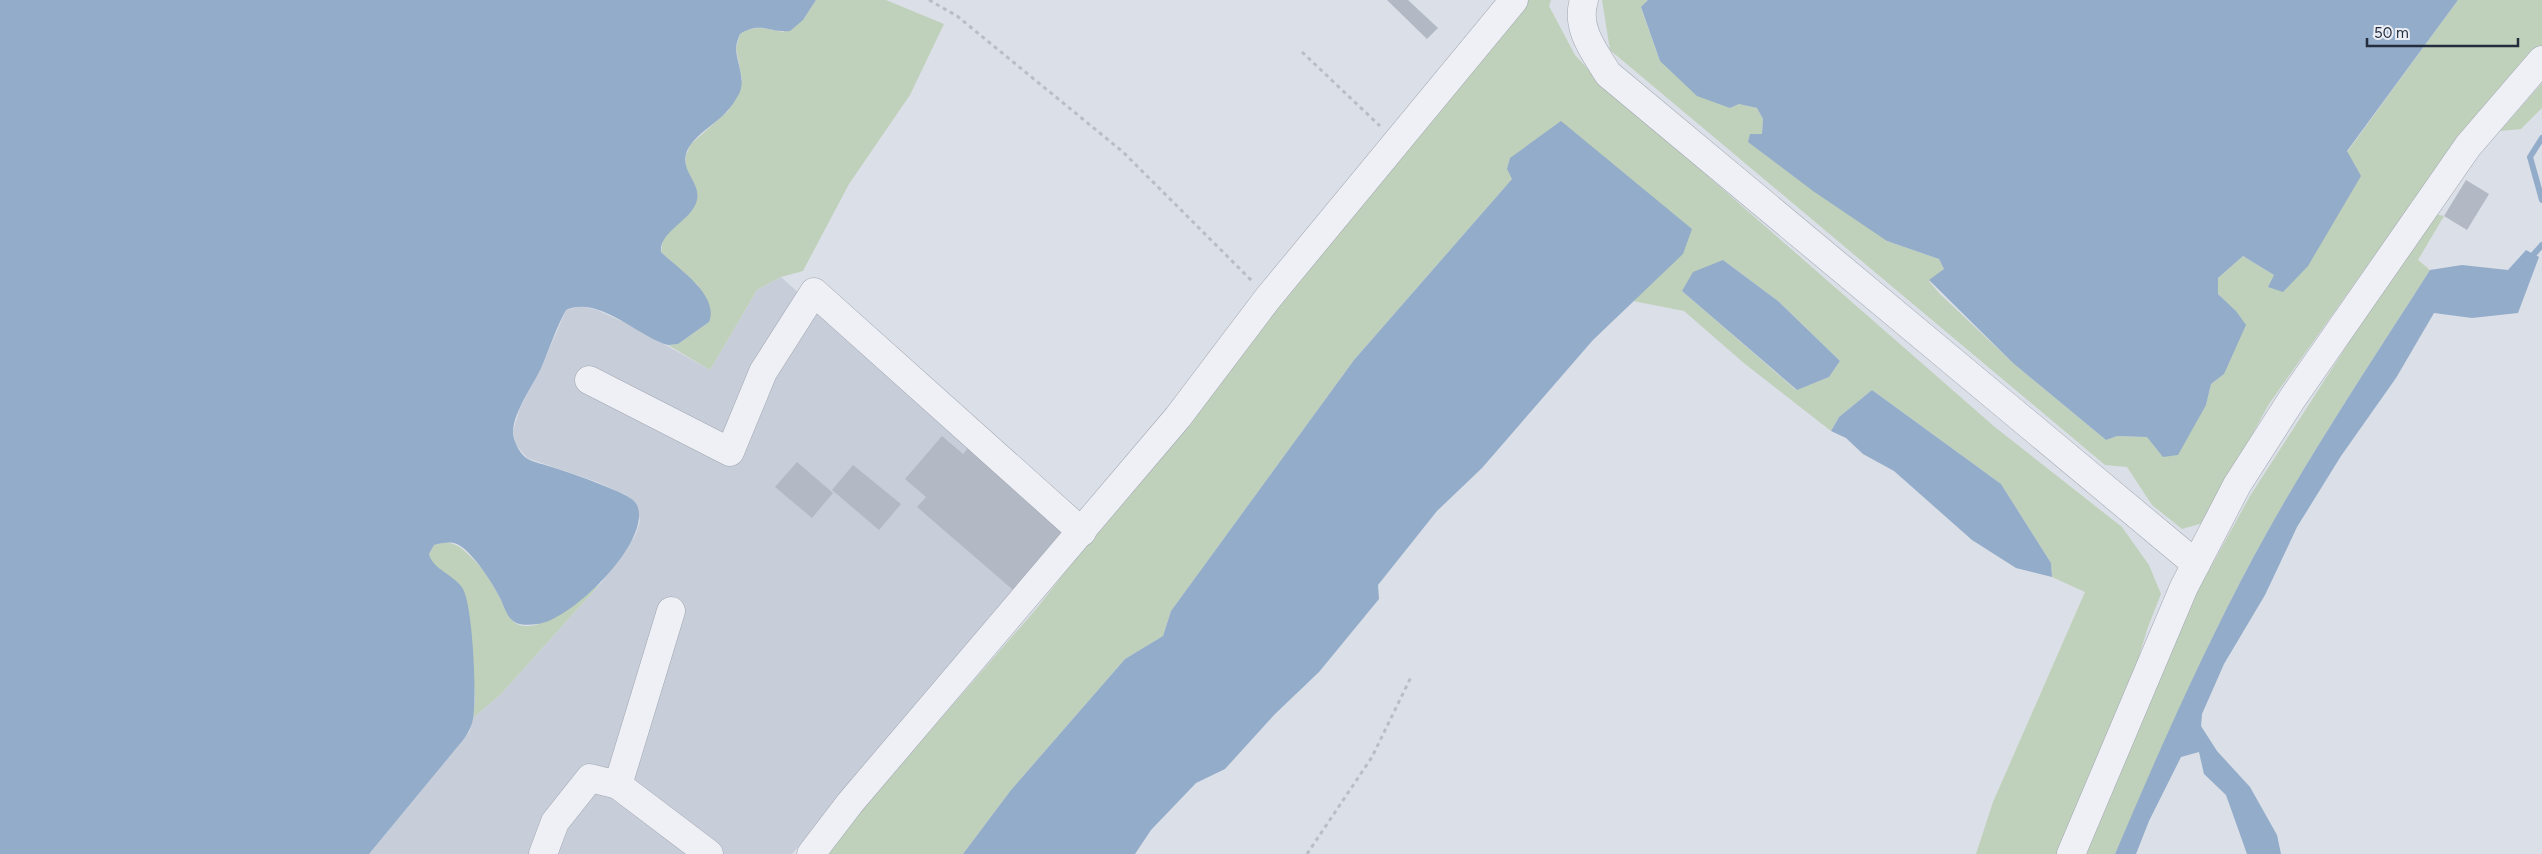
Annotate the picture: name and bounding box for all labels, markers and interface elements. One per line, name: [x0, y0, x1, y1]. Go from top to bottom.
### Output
scale bar: [2367, 15, 2518, 47]
text: 50 m: [2374, 24, 2409, 42]

